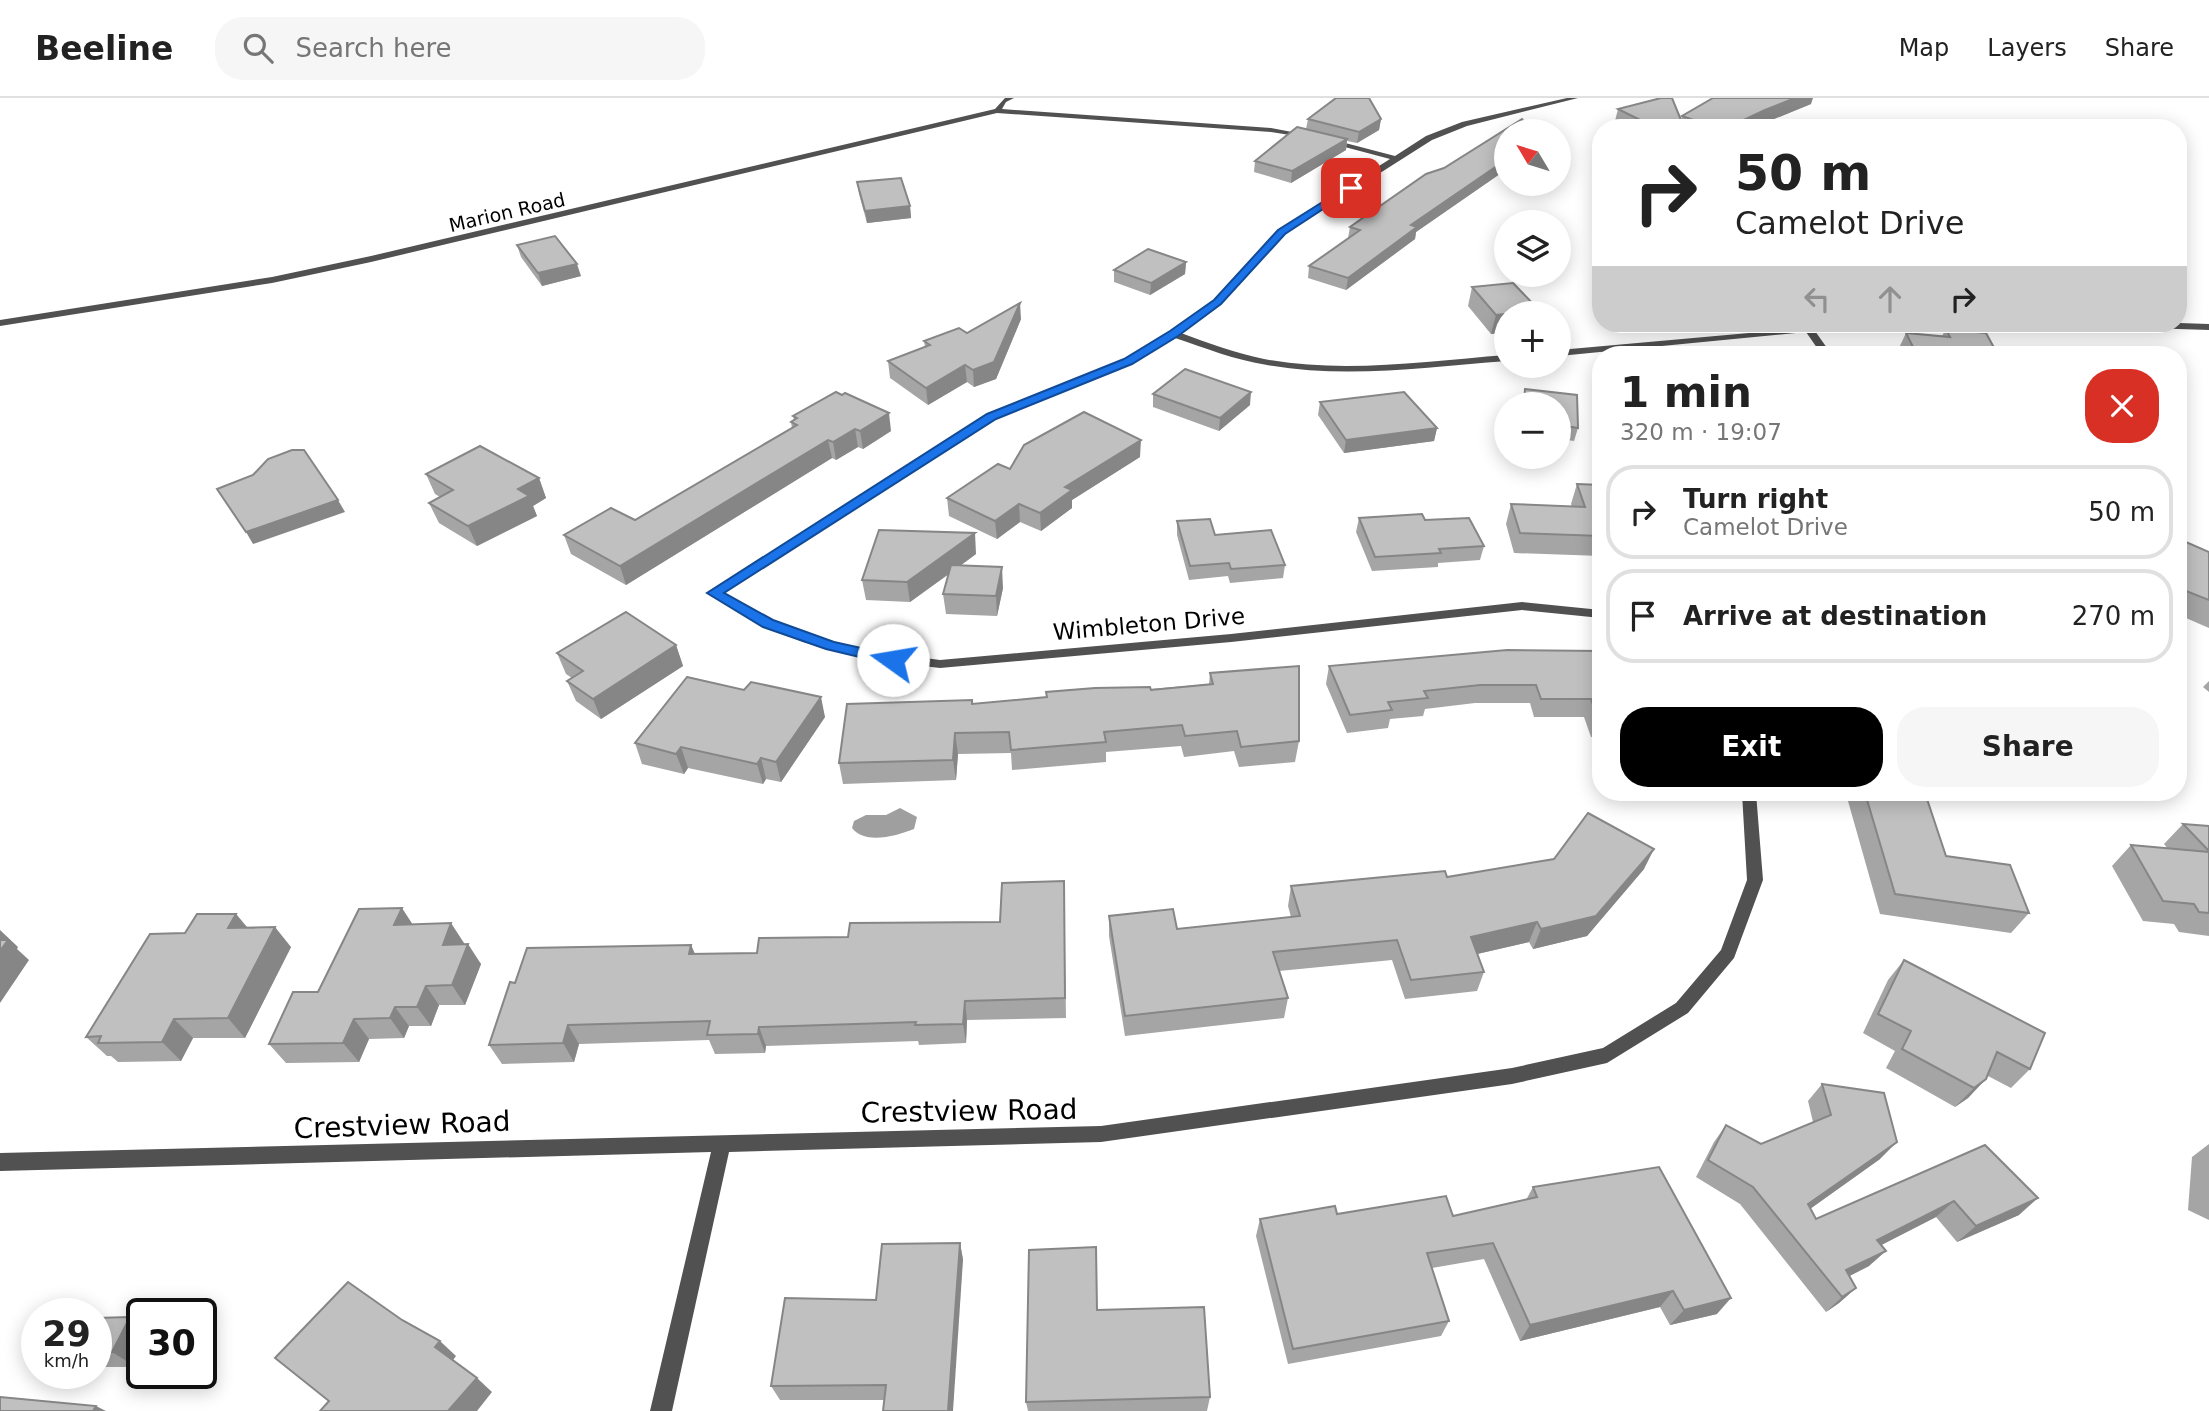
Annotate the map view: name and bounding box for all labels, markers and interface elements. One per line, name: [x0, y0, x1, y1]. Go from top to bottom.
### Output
search box: [215, 17, 705, 80]
text: Beeline: [35, 29, 173, 68]
icon: search: [239, 29, 277, 67]
text: Search here: [295, 33, 452, 63]
text: Map: [1899, 34, 1949, 62]
text: Layers: [1987, 34, 2067, 62]
text: Share: [2105, 34, 2174, 62]
north arrow: [1494, 119, 1572, 196]
map controls: [1494, 119, 1571, 469]
text: 50 m: [1735, 145, 1871, 202]
icon: right: [1620, 147, 1711, 238]
pin: [1321, 158, 1381, 218]
icon: arrive: [1332, 169, 1370, 207]
street label: Marion Road: [447, 188, 567, 236]
text: Camelot Drive: [1735, 204, 1964, 242]
button: layers: [1494, 210, 1571, 287]
icon: left: [1798, 280, 1836, 318]
icon: ahead: [1871, 280, 1909, 318]
icon: right: [1944, 280, 1982, 318]
button: +: [1494, 301, 1571, 378]
text: 1 min: [1620, 368, 1752, 417]
button: close: [2085, 369, 2159, 443]
button: −: [1494, 392, 1571, 469]
text: 320 m · 19:07: [1620, 419, 1782, 445]
text: Turn right: [1683, 484, 1828, 514]
icon: right: [1624, 493, 1662, 531]
text: 50 m: [2088, 497, 2155, 527]
text: Camelot Drive: [1683, 514, 1848, 540]
icon: arrive: [1624, 597, 1662, 635]
text: Arrive at destination: [1683, 601, 1987, 631]
text: 270 m: [2072, 601, 2155, 631]
street label: Wimbleton Drive: [1052, 603, 1246, 645]
position arrow: [856, 623, 930, 697]
button: Exit: [1620, 707, 1883, 787]
button: Share: [1897, 707, 2159, 787]
street label: Crestview Road: [860, 1093, 1078, 1129]
street label: Crestview Road: [293, 1105, 511, 1145]
speed limit sign: 30: [126, 1298, 217, 1389]
text: 29: [42, 1314, 91, 1354]
text: km/h: [44, 1350, 89, 1371]

